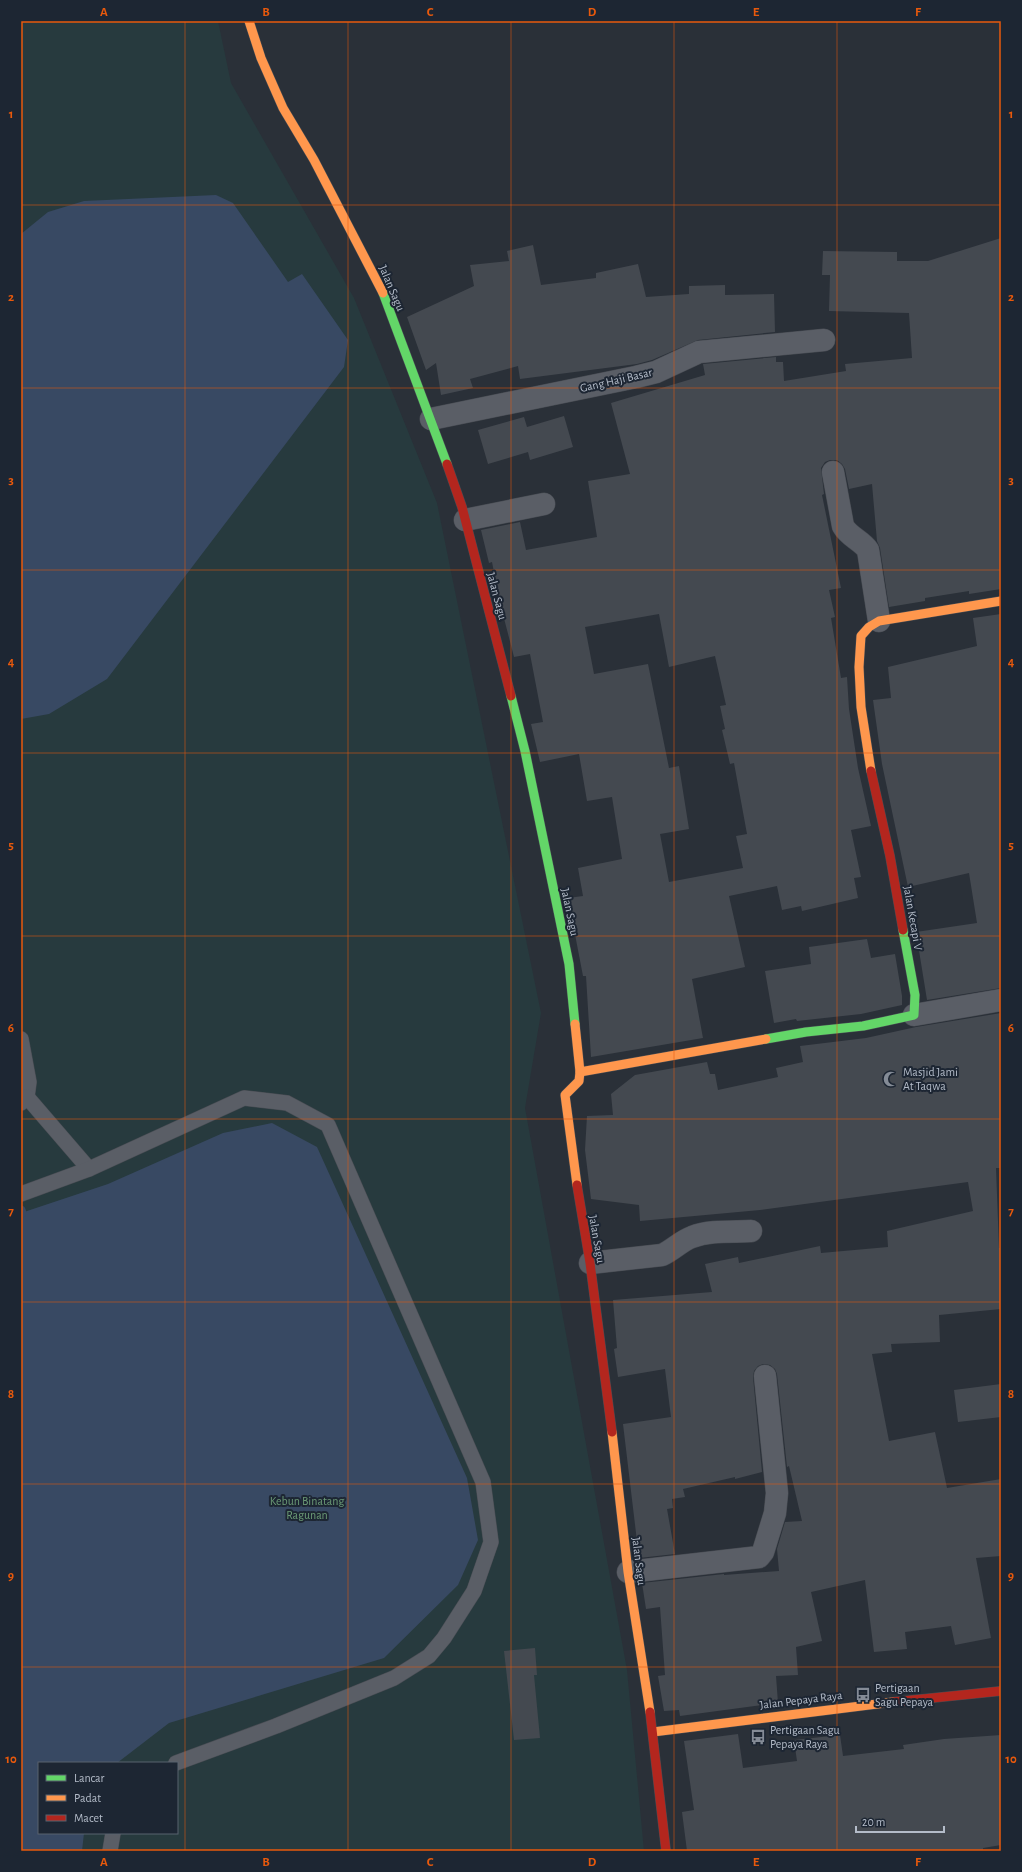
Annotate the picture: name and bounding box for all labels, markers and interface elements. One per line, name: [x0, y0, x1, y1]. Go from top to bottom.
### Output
text: A: [100, 6, 108, 19]
text: B: [262, 6, 270, 19]
text: C: [427, 6, 434, 19]
text: D: [588, 6, 597, 19]
text: E: [753, 6, 760, 19]
text: F: [915, 6, 922, 19]
text: 1: [9, 108, 13, 121]
text: 1: [1009, 108, 1013, 121]
street label: Jalan Sagu: [377, 263, 407, 313]
text: 2: [8, 291, 14, 304]
text: 2: [1008, 291, 1014, 304]
street label: Gang Haji Basar: [579, 366, 654, 395]
text: 3: [8, 474, 14, 487]
text: 3: [1008, 474, 1014, 487]
street label: Jalan Sagu: [485, 571, 509, 621]
text: 4: [8, 656, 15, 669]
text: 4: [1008, 656, 1015, 669]
text: 5: [8, 839, 14, 852]
text: 5: [1008, 839, 1014, 852]
street label: Jalan Kecapi V: [901, 885, 925, 951]
street label: Jalan Sagu: [559, 887, 581, 937]
text: 6: [8, 1022, 14, 1035]
text: 6: [1008, 1022, 1014, 1035]
place label: Masjid Jami At Taqwa: [903, 1066, 958, 1092]
mosque icon: Masjid Jami At Taqwa: [882, 1070, 900, 1088]
text: 7: [8, 1205, 14, 1218]
text: 7: [1008, 1205, 1014, 1218]
street label: Jalan Sagu: [587, 1214, 607, 1264]
text: 8: [8, 1388, 14, 1401]
text: 8: [1008, 1388, 1014, 1401]
park label: Kebun Binatang Ragunan: [270, 1495, 344, 1521]
street label: Jalan Sagu: [630, 1536, 648, 1586]
text: 9: [8, 1570, 14, 1583]
text: 9: [1008, 1570, 1014, 1583]
place label: Pertigaan Sagu Pepaya: [875, 1682, 934, 1709]
bus stop icon: Pertigaan Sagu Pepaya: [854, 1686, 872, 1704]
street label: Jalan Pepaya Raya: [759, 1689, 844, 1712]
place label: Pertigaan Sagu Pepaya Raya: [770, 1724, 840, 1751]
bus stop icon: Pertigaan Sagu Pepaya Raya: [749, 1728, 767, 1746]
text: 10: [5, 1753, 17, 1766]
text: 10: [1005, 1753, 1017, 1766]
legend: [38, 1762, 178, 1834]
text: Lancar: [74, 1772, 105, 1784]
text: Padat: [74, 1792, 101, 1804]
scale bar: [856, 1808, 944, 1834]
text: Macet: [74, 1812, 103, 1824]
text: 20 m: [862, 1816, 885, 1828]
text: A: [100, 1856, 108, 1869]
text: B: [262, 1856, 270, 1869]
text: C: [427, 1856, 434, 1869]
text: D: [588, 1856, 597, 1869]
text: E: [753, 1856, 760, 1869]
text: F: [915, 1856, 922, 1869]

